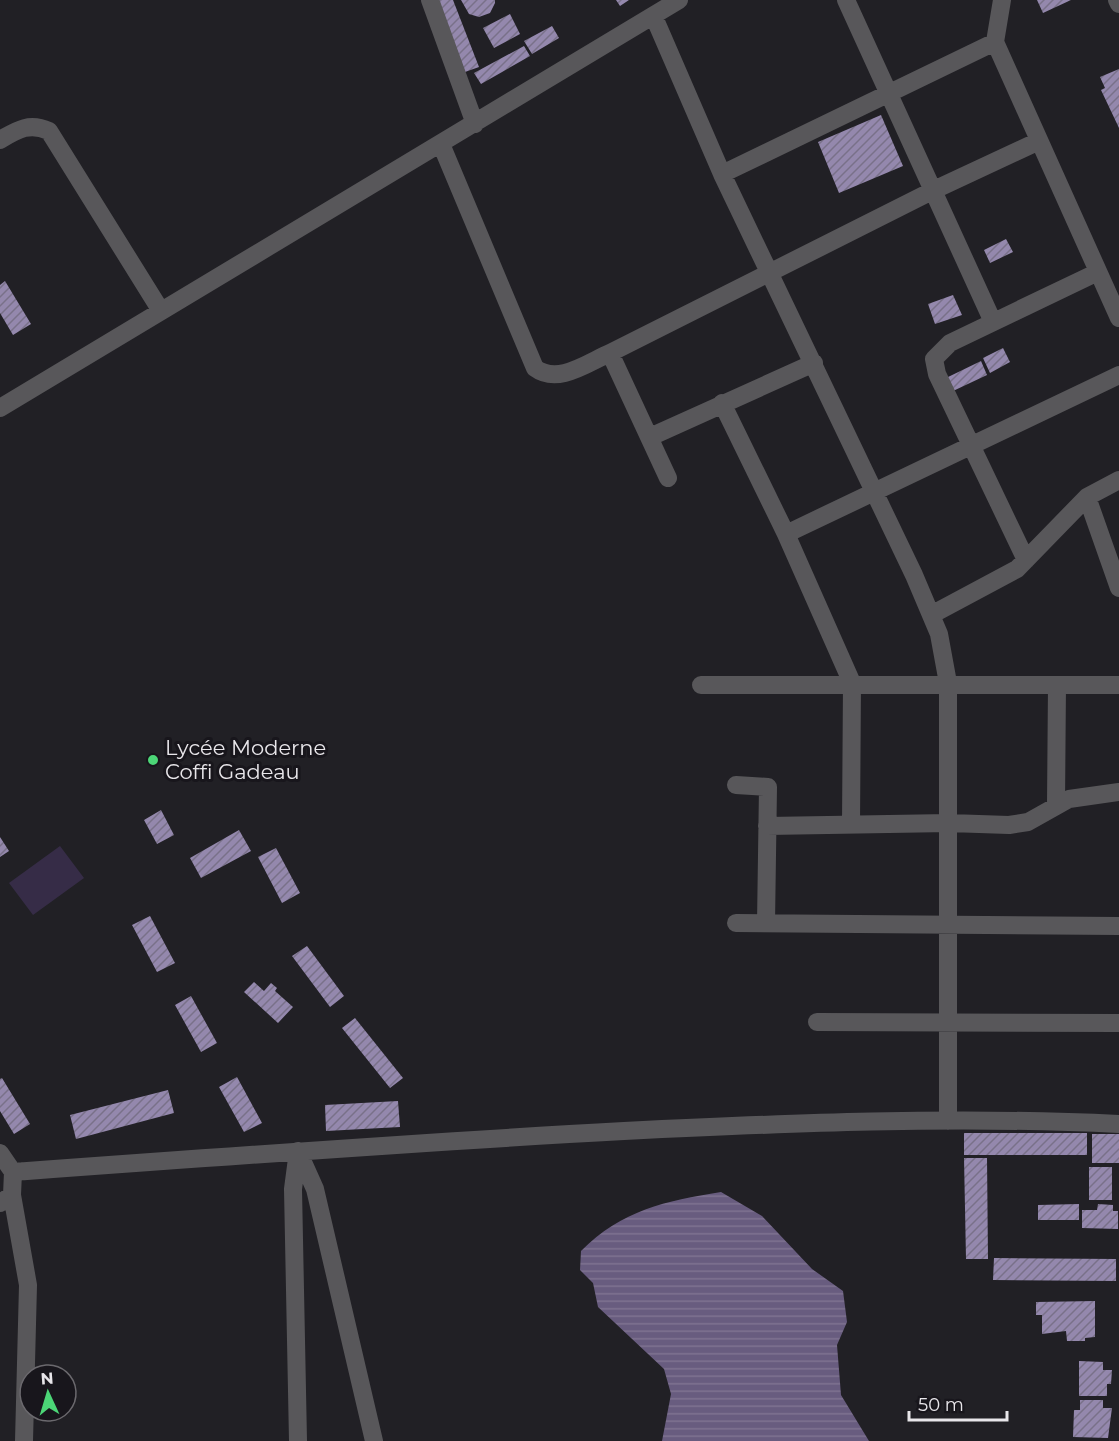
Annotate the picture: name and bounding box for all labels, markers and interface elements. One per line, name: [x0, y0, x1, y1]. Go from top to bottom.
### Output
place label: Lycée Moderne Coffi Gadeau: [165, 735, 326, 784]
marker: Lycée Moderne Coffi Gadeau: [146, 753, 160, 767]
north arrow: [18, 1363, 78, 1423]
text: N: [40, 1369, 54, 1388]
scale bar: [909, 1384, 1006, 1422]
text: 50 m: [918, 1394, 964, 1416]

